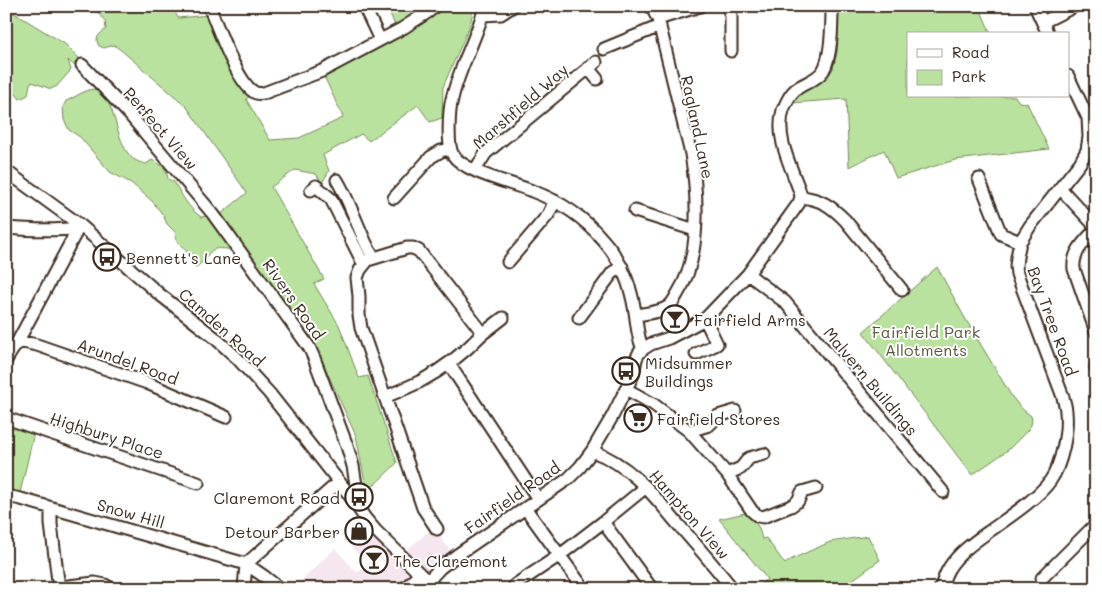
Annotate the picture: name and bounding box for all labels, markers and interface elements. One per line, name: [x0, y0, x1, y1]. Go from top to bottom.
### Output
legend: [907, 32, 1070, 98]
text: Road: [952, 42, 989, 62]
street label: Marshfield Way: [468, 59, 572, 153]
text: Park: [952, 66, 986, 86]
street label: Ragland Lane: [677, 74, 719, 180]
street label: Perfect View: [119, 82, 203, 174]
bus stop icon: Bennett's Lane: [92, 242, 122, 272]
place label: Bennett's Lane: [126, 247, 241, 268]
street label: Rivers Road: [258, 254, 330, 344]
street label: Bay Tree Road: [1023, 263, 1083, 379]
street label: Camden Road: [175, 283, 269, 371]
bar icon: Fairfield Arms: [660, 304, 690, 334]
place label: Fairfield Arms: [694, 309, 806, 330]
park label: Fairfield Park Allotments: [872, 321, 980, 360]
street label: Malvern Buildings: [819, 322, 923, 440]
street label: Arundel Road: [75, 333, 181, 389]
place label: Midsummer Buildings: [645, 352, 733, 391]
bus stop icon: Midsummer Buildings: [611, 356, 641, 386]
supermarket icon: Fairfield Stores: [623, 403, 653, 433]
street label: Highbury Place: [48, 407, 166, 463]
place label: Fairfield Stores: [657, 408, 780, 429]
street label: Fairfield Road: [460, 456, 564, 538]
street label: Hampton View: [645, 465, 735, 563]
bus stop icon: Claremont Road: [344, 482, 374, 512]
place label: Claremont Road: [214, 487, 340, 508]
street label: Snow Hill: [95, 493, 167, 533]
shop icon: Detour Barber: [344, 516, 374, 546]
place label: Detour Barber: [225, 521, 340, 542]
bar icon: The Claremont: [359, 545, 389, 575]
place label: The Claremont: [393, 550, 507, 571]

